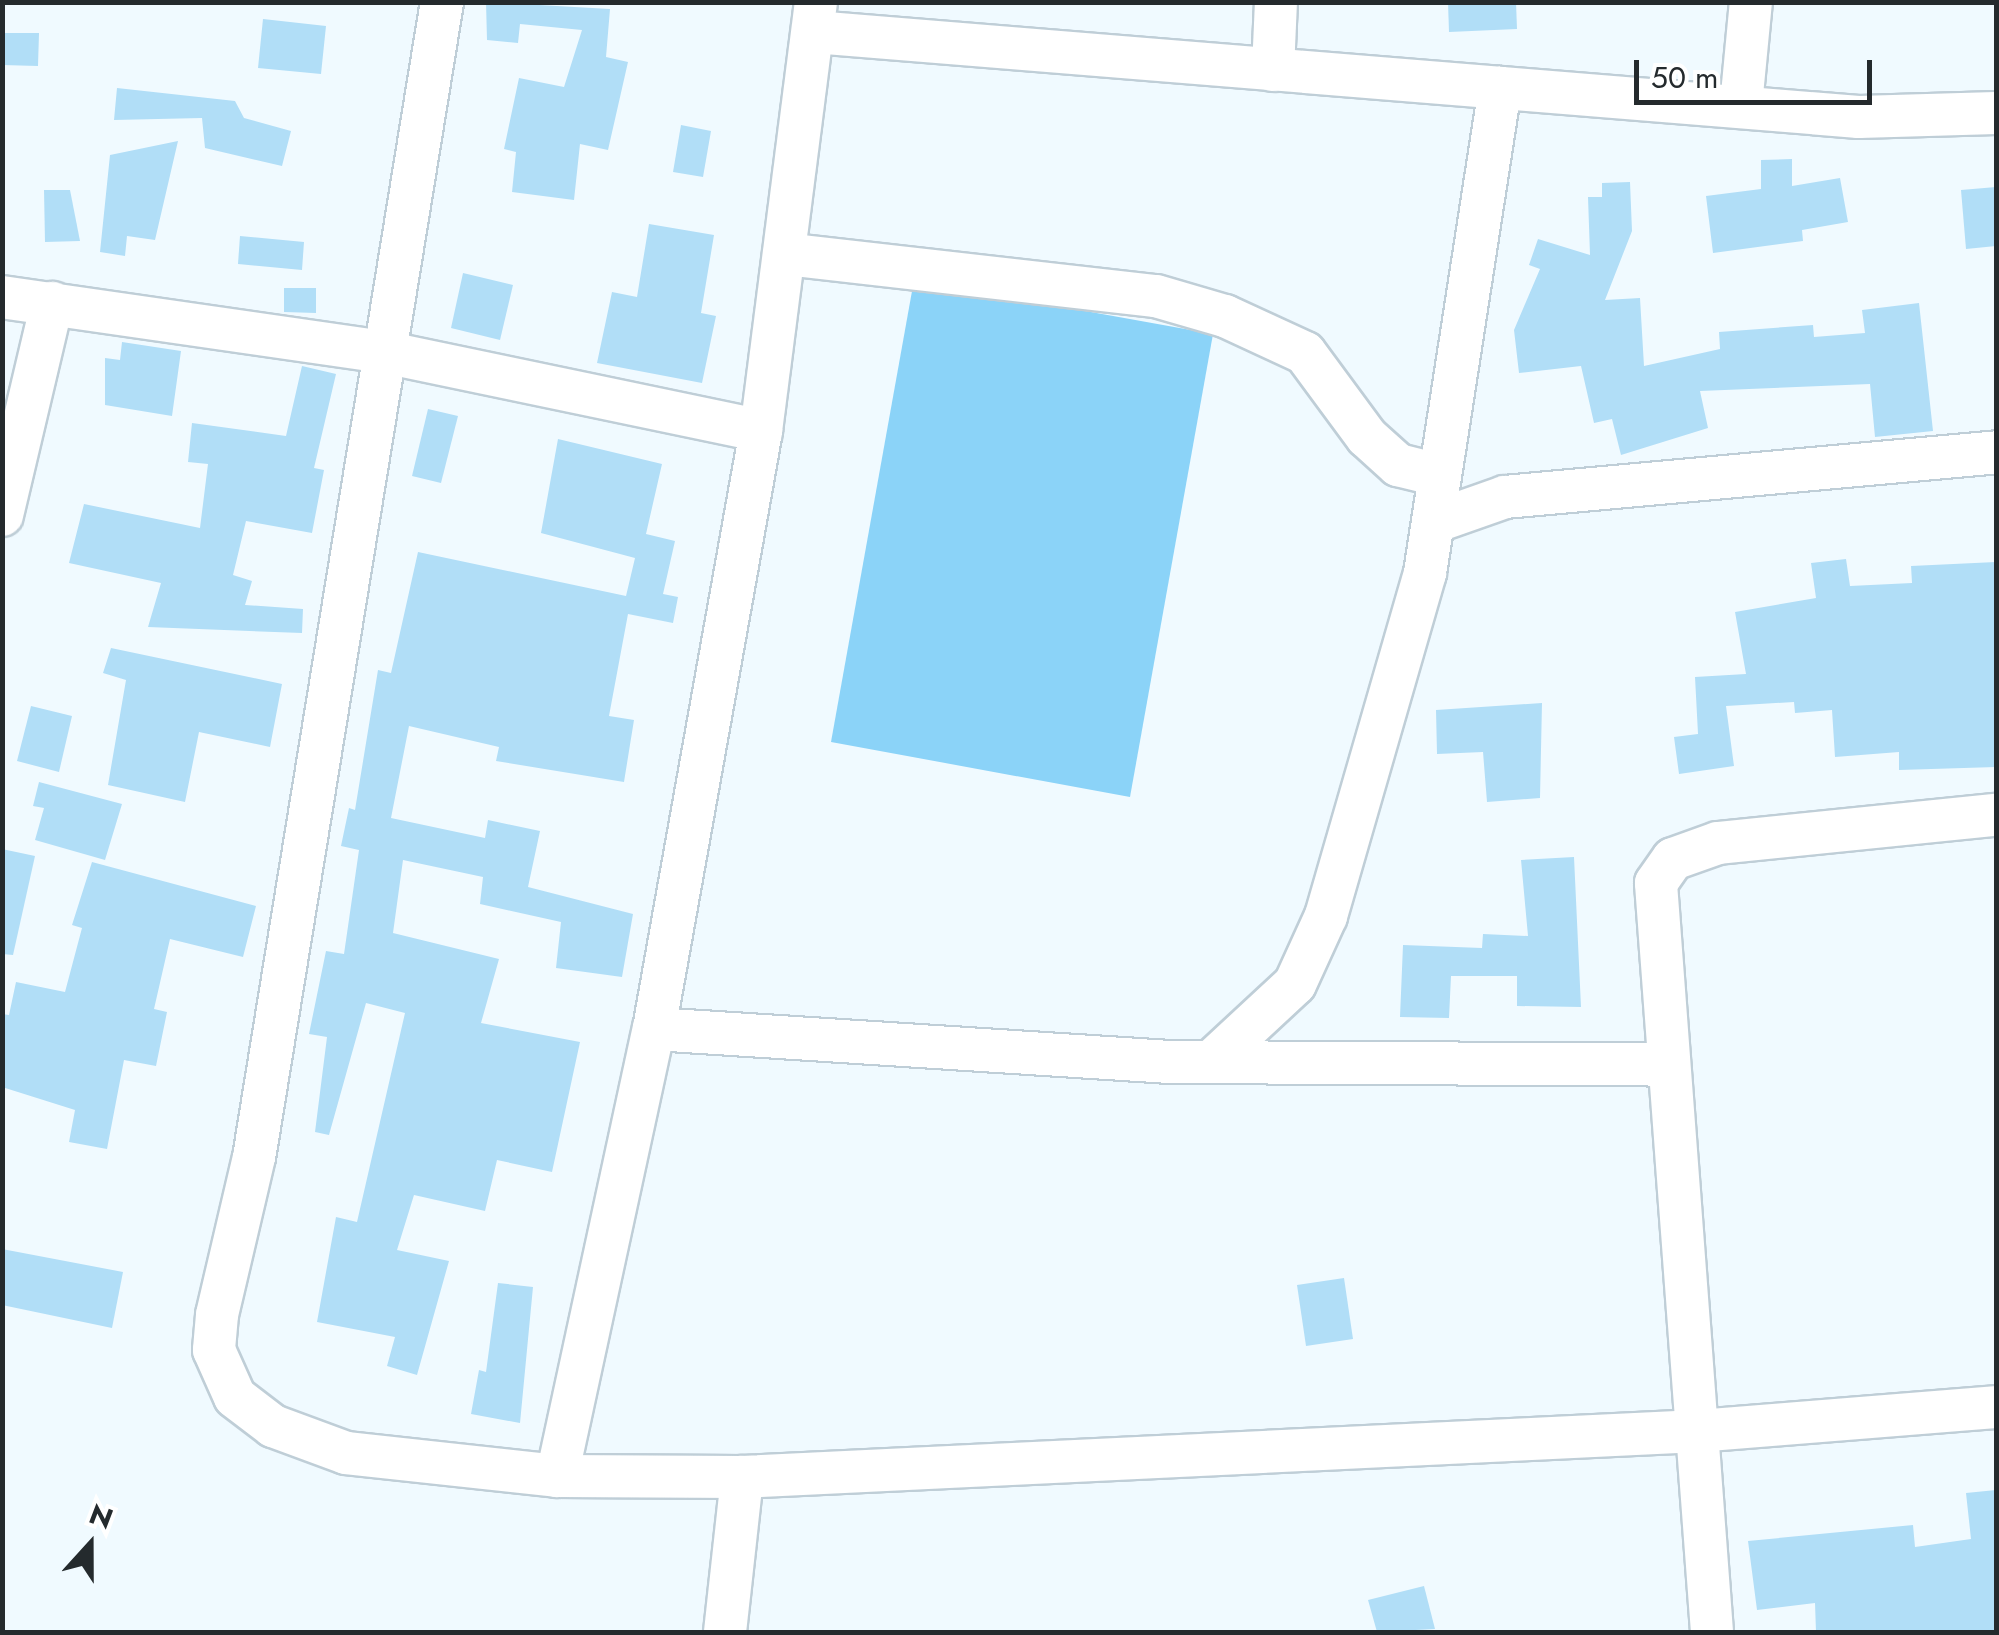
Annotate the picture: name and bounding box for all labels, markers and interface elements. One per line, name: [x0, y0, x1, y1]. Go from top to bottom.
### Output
scale bar: [1639, 40, 1876, 102]
text: 50 m: [1651, 56, 1718, 99]
text: N: [83, 1493, 119, 1540]
north arrow: [40, 1495, 140, 1595]

